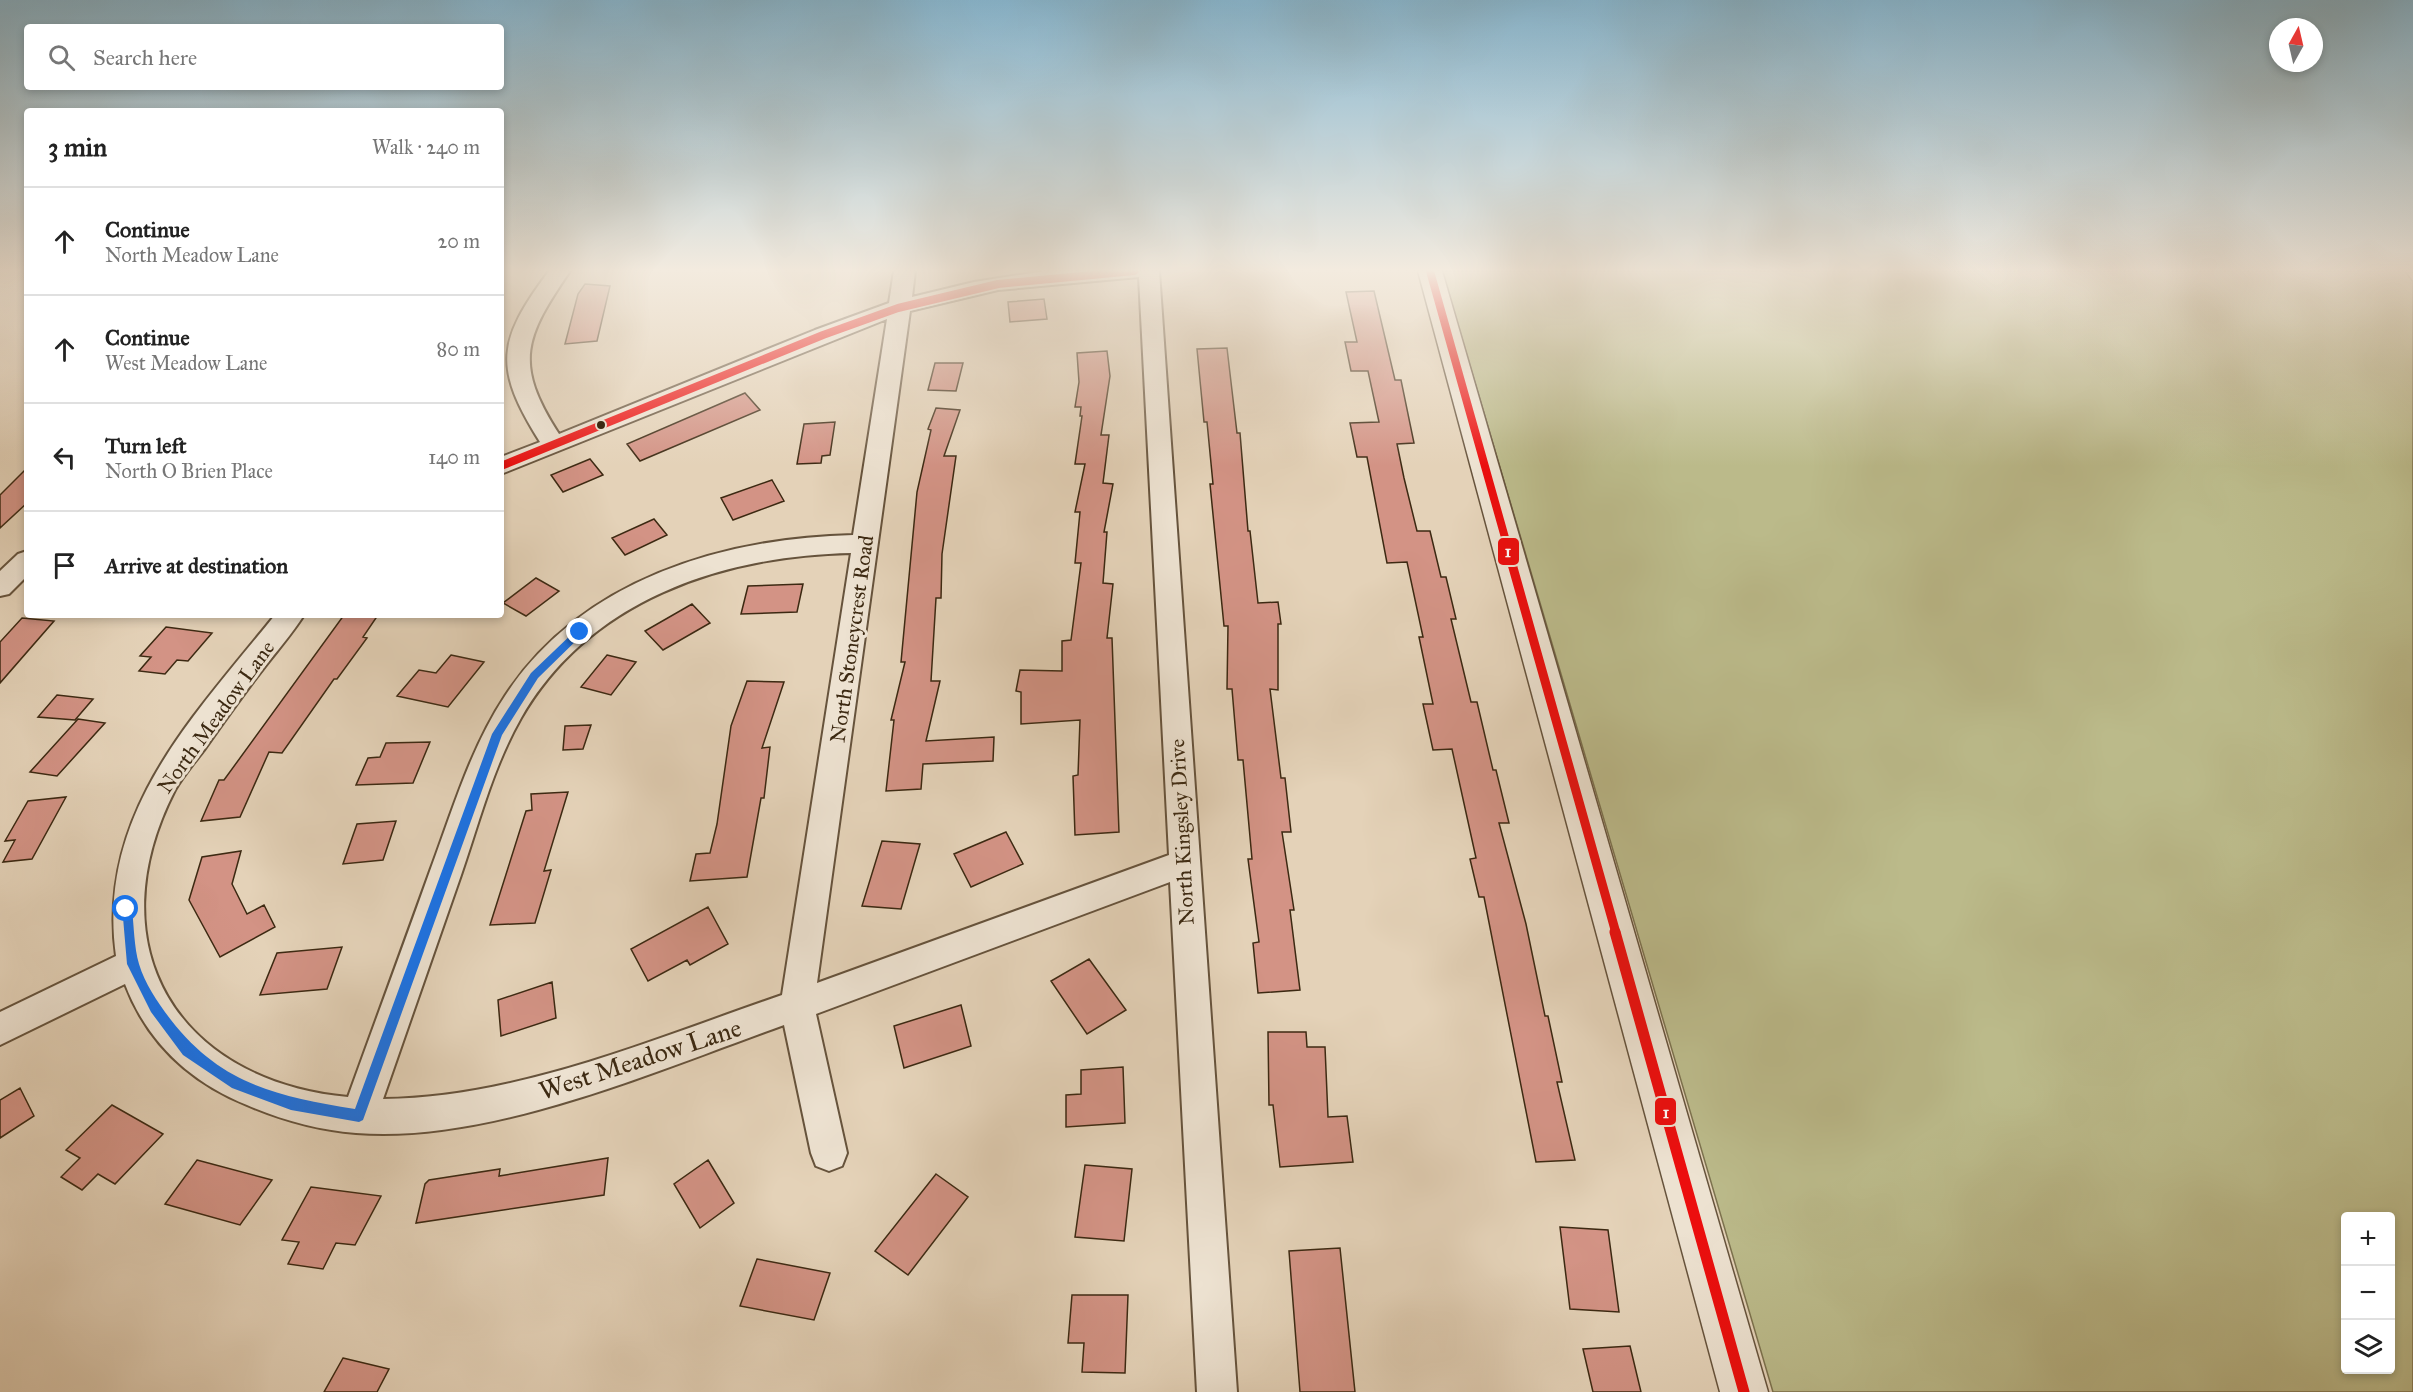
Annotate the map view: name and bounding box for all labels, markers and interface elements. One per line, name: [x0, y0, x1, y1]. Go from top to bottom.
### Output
north arrow: [2269, 18, 2323, 72]
search box: [24, 24, 504, 90]
icon: search: [45, 41, 78, 74]
text: Search here: [93, 44, 197, 71]
text: 3 min: [48, 131, 107, 163]
text: Walk · 240 m: [372, 135, 480, 159]
text: Continue: [105, 216, 190, 243]
icon: ahead: [48, 225, 81, 258]
text: 20 m: [437, 229, 480, 253]
text: North Meadow Lane: [105, 243, 279, 267]
text: Continue: [105, 324, 190, 351]
icon: ahead: [48, 333, 81, 366]
text: 80 m: [437, 337, 480, 361]
text: West Meadow Lane: [105, 351, 267, 375]
unlabelled marker: [595, 419, 607, 431]
text: Turn left: [105, 432, 187, 459]
icon: left: [48, 441, 81, 474]
text: 140 m: [428, 445, 480, 469]
text: North O Brien Place: [105, 459, 273, 483]
street label: North Stoneycrest Road: [825, 533, 879, 744]
line badge: 1: [1497, 537, 1520, 566]
text: 1: [1505, 542, 1512, 561]
icon: arrive: [48, 549, 81, 582]
text: Arrive at destination: [105, 552, 288, 579]
route end: [566, 618, 592, 644]
street label: North Meadow Lane: [152, 635, 280, 799]
street label: North Kingsley Drive: [1164, 738, 1200, 926]
route start: [112, 895, 138, 921]
street label: West Meadow Lane: [535, 1011, 745, 1107]
line badge: 1: [1654, 1097, 1677, 1126]
text: 1: [1663, 1103, 1670, 1122]
map controls: [2341, 1212, 2395, 1374]
button: +: [2341, 1212, 2395, 1266]
button: −: [2341, 1266, 2395, 1320]
button: layers: [2341, 1320, 2395, 1374]

